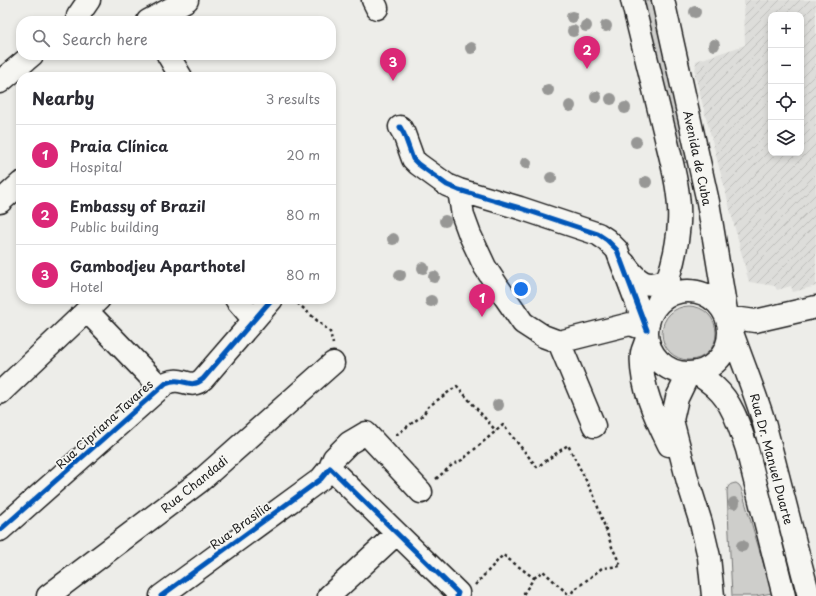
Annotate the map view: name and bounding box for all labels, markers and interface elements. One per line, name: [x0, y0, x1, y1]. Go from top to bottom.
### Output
map controls: [768, 12, 804, 156]
button: +: [768, 12, 804, 48]
search box: [16, 16, 336, 60]
icon: search: [30, 27, 52, 49]
text: Search here: [62, 27, 148, 50]
pin: 2: [574, 36, 600, 69]
pin: 3: [380, 48, 406, 81]
button: −: [768, 48, 804, 84]
button: locate: [768, 84, 804, 120]
text: Nearby: [32, 85, 94, 111]
text: 3 results: [266, 89, 320, 108]
street label: Avenida de Cuba: [679, 109, 717, 208]
button: layers: [768, 120, 804, 156]
text: Praia Clínica: [70, 134, 168, 157]
text: 1: [42, 145, 48, 164]
text: 20 m: [286, 145, 320, 164]
text: Hospital: [70, 157, 122, 176]
text: Embassy of Brazil: [70, 194, 206, 217]
text: 2: [40, 205, 50, 224]
text: 80 m: [286, 205, 320, 224]
text: Public building: [70, 217, 159, 236]
text: Gambodjeu Aparthotel: [70, 254, 245, 277]
text: 3: [41, 265, 49, 284]
text: 80 m: [286, 265, 320, 284]
text: Hotel: [70, 277, 103, 296]
your location: [511, 279, 531, 299]
pin: 1: [469, 284, 495, 317]
street label: Rua Cipriana Tavares: [51, 375, 157, 473]
street label: Rua Dr. Manuel Duarte: [746, 391, 798, 527]
street label: Rua Chandadi: [157, 451, 231, 517]
street label: Rua Brasilia: [206, 496, 275, 553]

